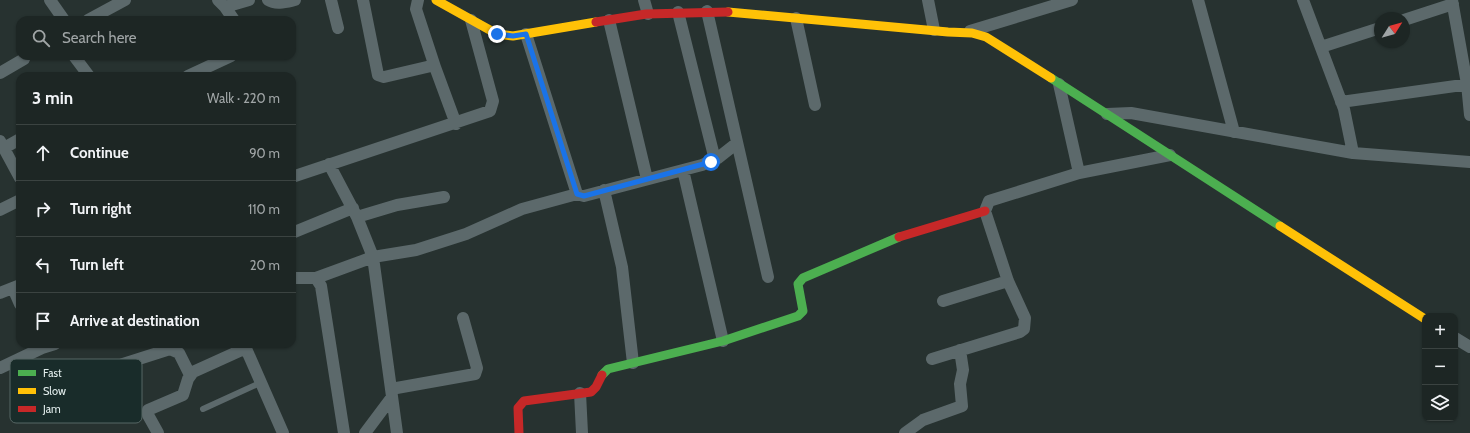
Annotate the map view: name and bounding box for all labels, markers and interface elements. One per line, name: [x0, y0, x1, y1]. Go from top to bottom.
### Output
north arrow: [1374, 12, 1410, 48]
search box: [16, 16, 296, 60]
route end: [488, 25, 506, 43]
icon: search: [30, 27, 52, 49]
text: Search here: [62, 29, 137, 47]
text: 3 min: [32, 88, 73, 108]
text: Walk · 220 m: [207, 90, 280, 106]
icon: ahead: [32, 142, 54, 164]
text: Continue: [70, 144, 129, 162]
text: 90 m: [249, 145, 280, 161]
route start: [702, 153, 720, 171]
icon: right: [32, 198, 54, 220]
text: Turn right: [70, 200, 131, 218]
text: 110 m: [248, 201, 280, 217]
icon: left: [32, 254, 54, 276]
text: Turn left: [70, 256, 124, 274]
text: 20 m: [250, 257, 280, 273]
icon: arrive: [32, 310, 54, 332]
text: Arrive at destination: [70, 312, 200, 330]
map controls: [1422, 313, 1458, 421]
button: +: [1422, 313, 1458, 349]
button: −: [1422, 349, 1458, 385]
legend: [10, 359, 142, 423]
text: Fast: [43, 366, 62, 380]
text: Slow: [43, 384, 66, 398]
button: layers: [1422, 385, 1458, 421]
text: Jam: [42, 402, 61, 416]

